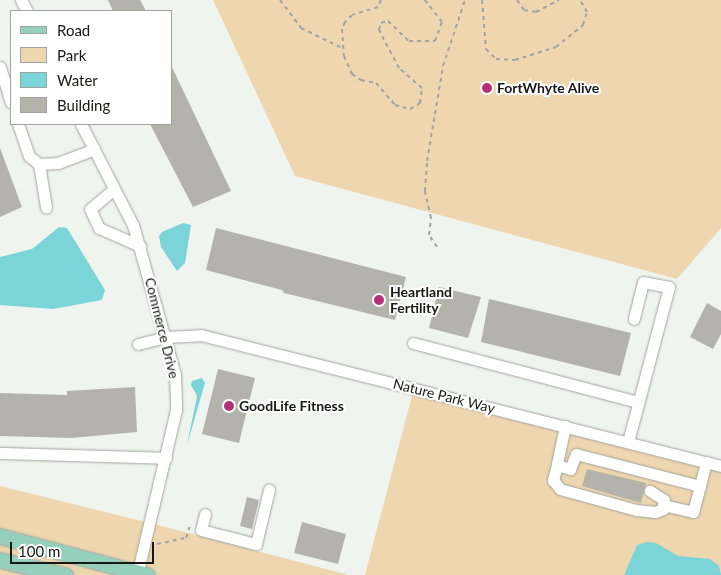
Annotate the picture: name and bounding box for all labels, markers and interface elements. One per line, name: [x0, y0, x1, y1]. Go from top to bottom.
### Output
legend: [10, 10, 172, 125]
text: Road: [57, 21, 90, 39]
text: Park: [57, 46, 86, 64]
text: Water: [57, 71, 98, 89]
place label: FortWhyte Alive: [497, 80, 600, 96]
marker: FortWhyte Alive: [481, 82, 493, 94]
text: Building: [57, 96, 110, 114]
street label: Commerce Drive: [141, 276, 183, 380]
place label: Heartland Fertility: [390, 284, 452, 316]
marker: Heartland Fertility: [372, 293, 386, 307]
street label: Nature Park Way: [391, 375, 497, 417]
place label: GoodLife Fitness: [239, 398, 344, 414]
marker: GoodLife Fitness: [223, 400, 235, 412]
scale bar: [12, 532, 156, 564]
text: 100 m: [18, 542, 60, 560]

